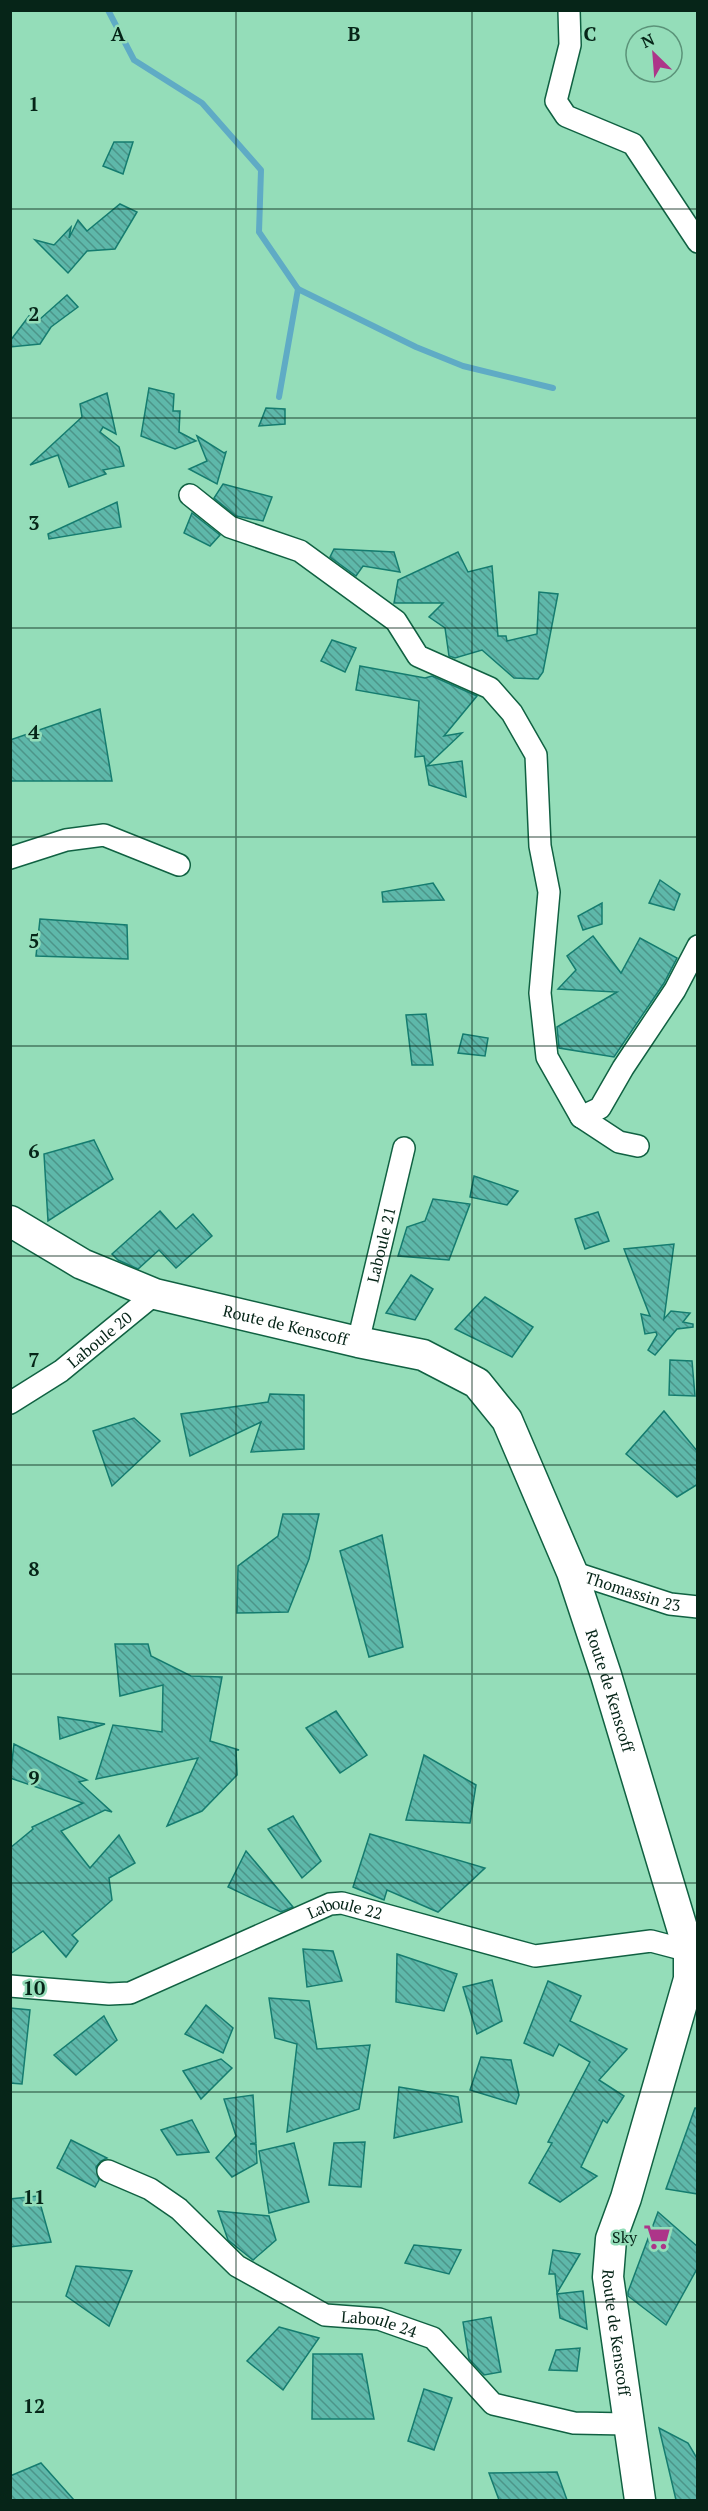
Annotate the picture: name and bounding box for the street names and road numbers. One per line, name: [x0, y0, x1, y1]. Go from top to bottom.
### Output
street label: Laboule 21: [361, 1204, 401, 1285]
street label: Route de Kenscoff: [221, 1299, 352, 1351]
street label: Laboule 20: [63, 1306, 136, 1373]
street label: Thomassin 23: [582, 1566, 682, 1616]
street label: Route de Kenscoff: [581, 1626, 640, 1756]
street label: Laboule 22: [304, 1892, 385, 1925]
street label: Route de Kenscoff: [597, 2268, 636, 2399]
street label: Laboule 24: [340, 2305, 420, 2343]

